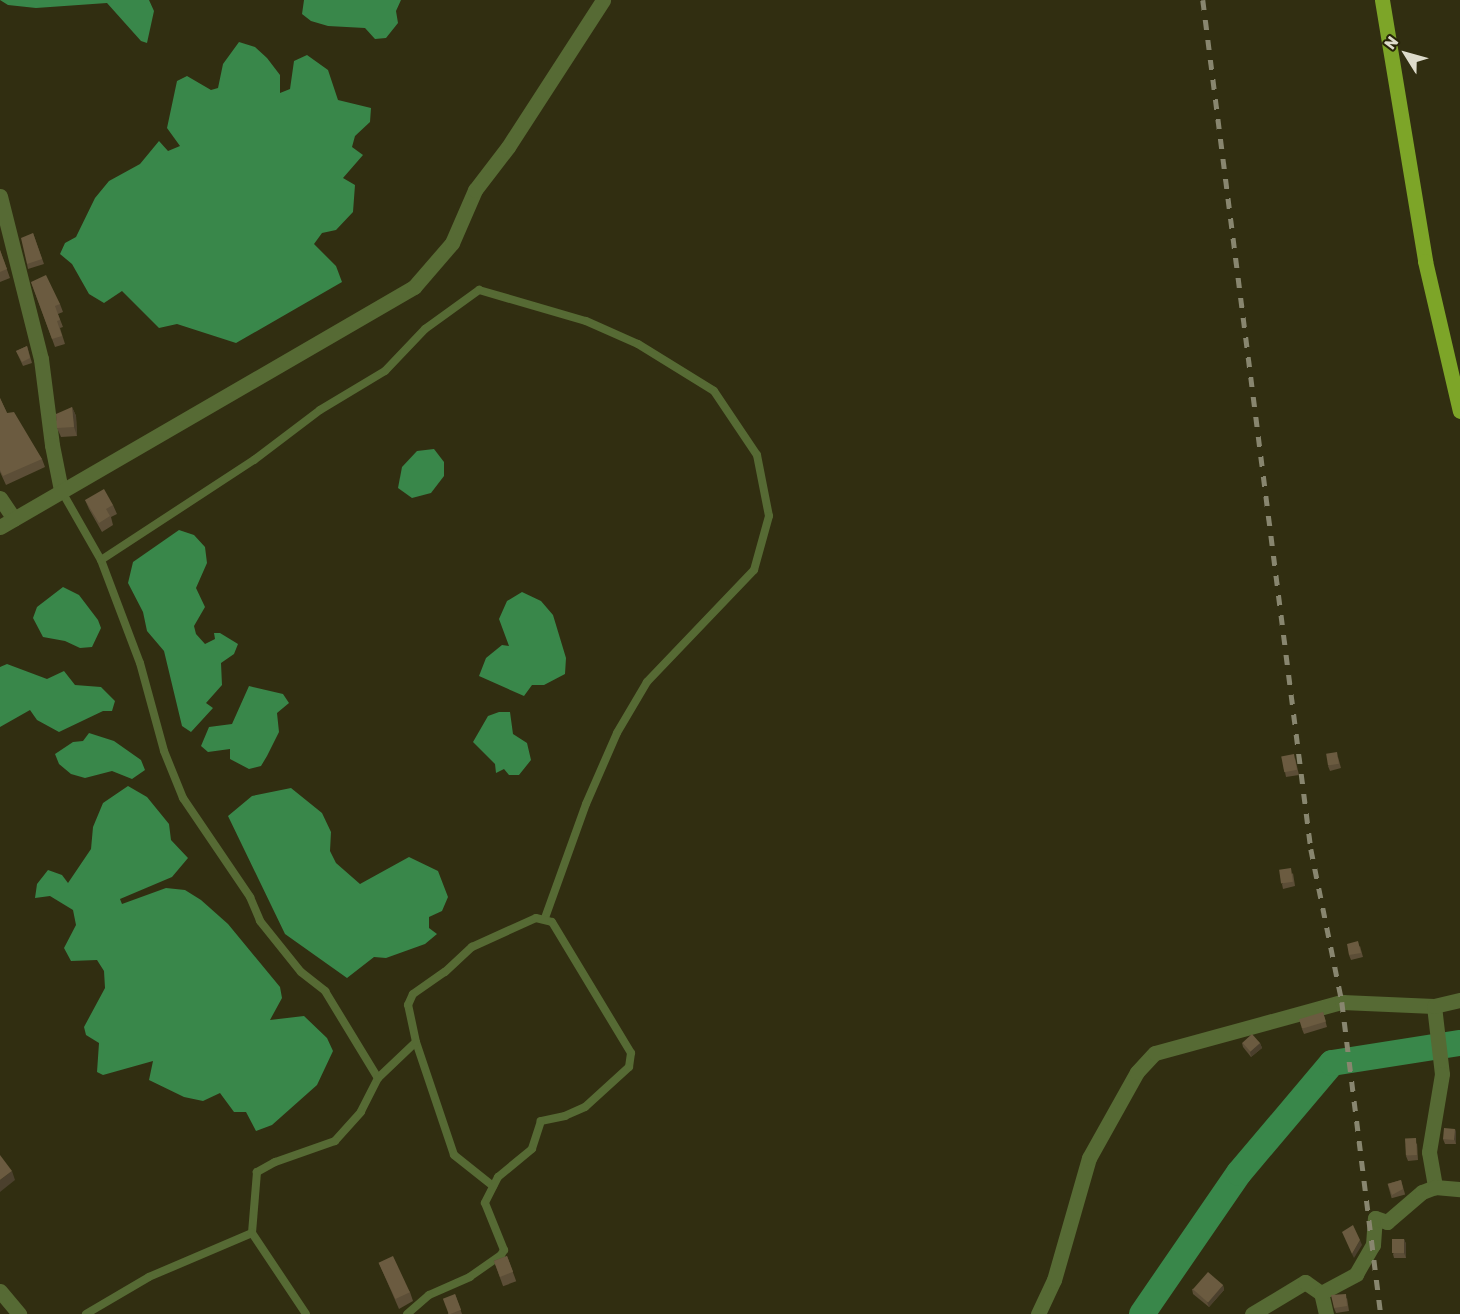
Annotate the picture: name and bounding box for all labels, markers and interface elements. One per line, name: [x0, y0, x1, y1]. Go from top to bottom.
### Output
north arrow: [1376, 24, 1436, 84]
text: N: [1380, 33, 1402, 53]

